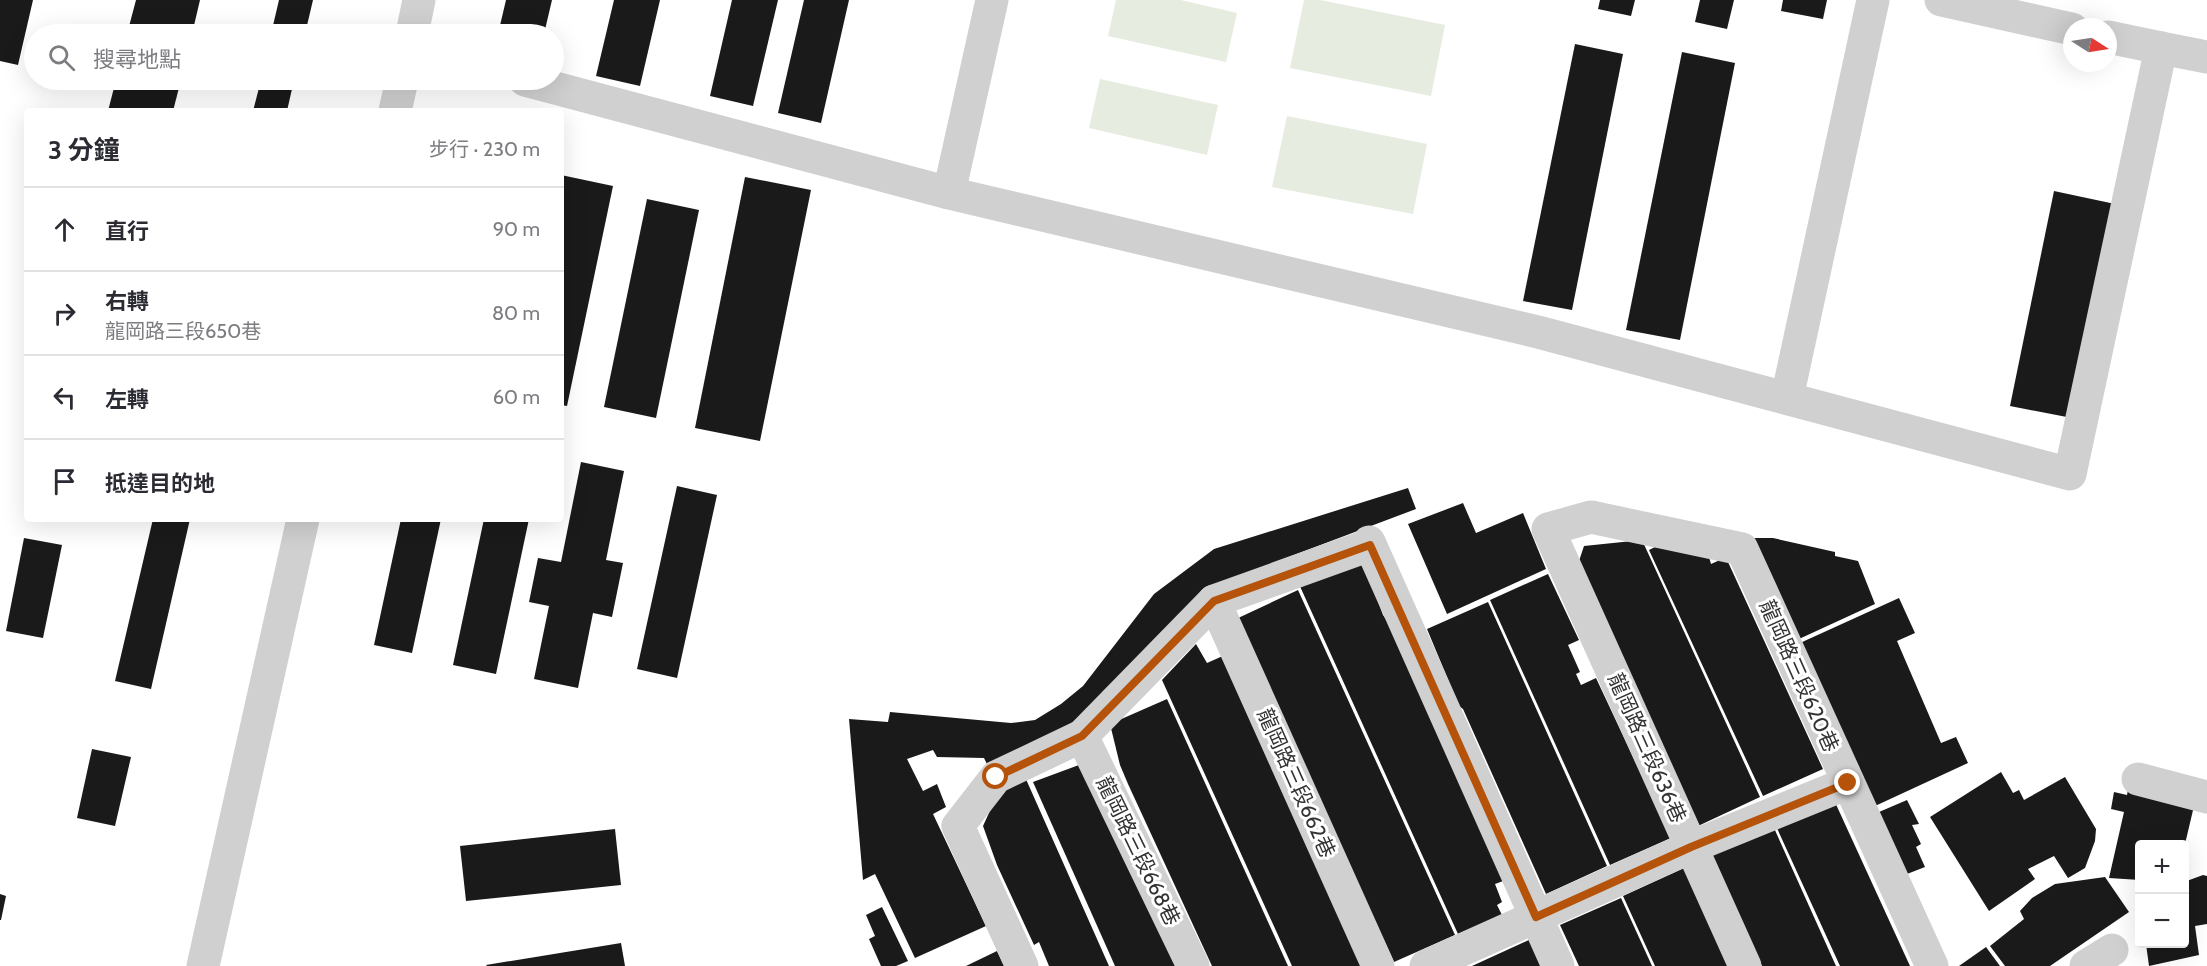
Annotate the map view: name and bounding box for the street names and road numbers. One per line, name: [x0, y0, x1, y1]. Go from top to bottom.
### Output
street label: 龍岡路三段620巷: [1755, 596, 1844, 756]
street label: 龍岡路三段636巷: [1603, 669, 1692, 827]
street label: 龍岡路三段662巷: [1252, 704, 1341, 861]
street label: 龍岡路三段668巷: [1092, 772, 1185, 929]

